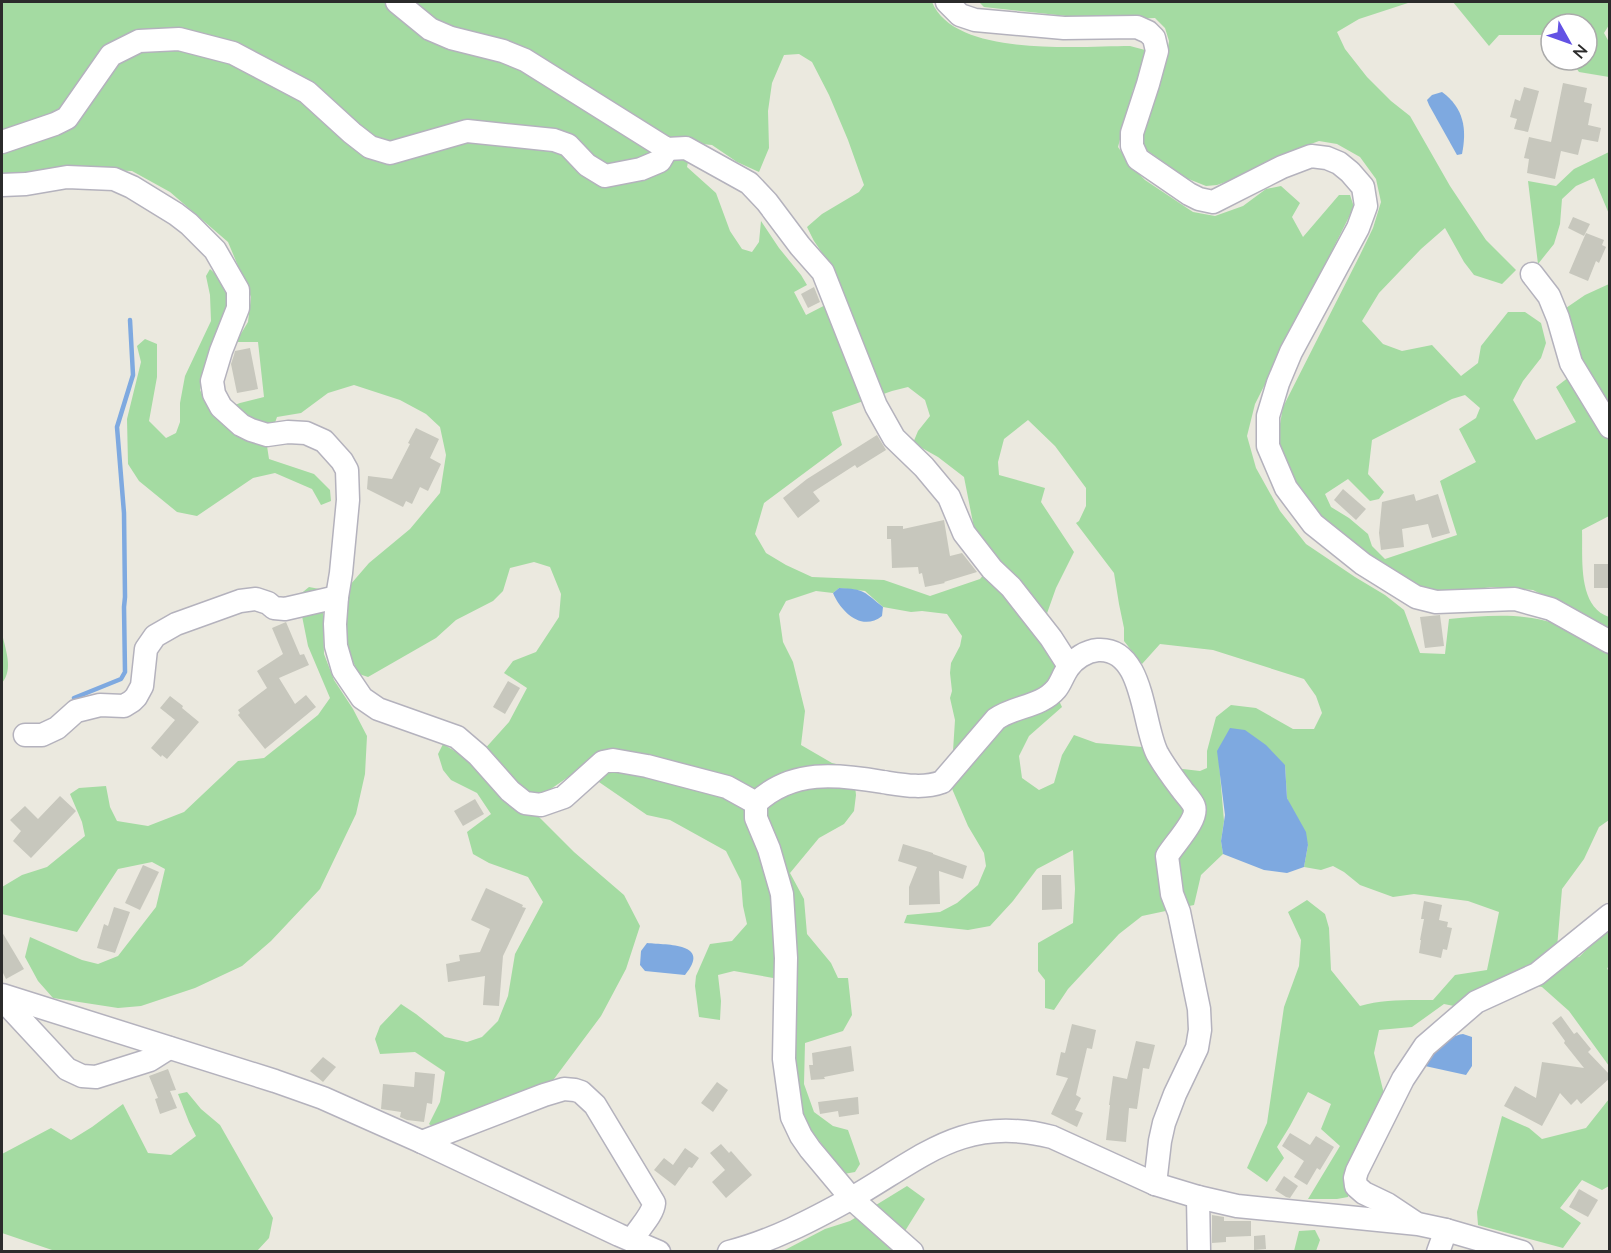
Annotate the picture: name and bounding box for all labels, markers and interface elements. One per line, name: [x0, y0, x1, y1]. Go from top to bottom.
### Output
north arrow: [1539, 12, 1599, 72]
text: N: [1570, 41, 1592, 63]

